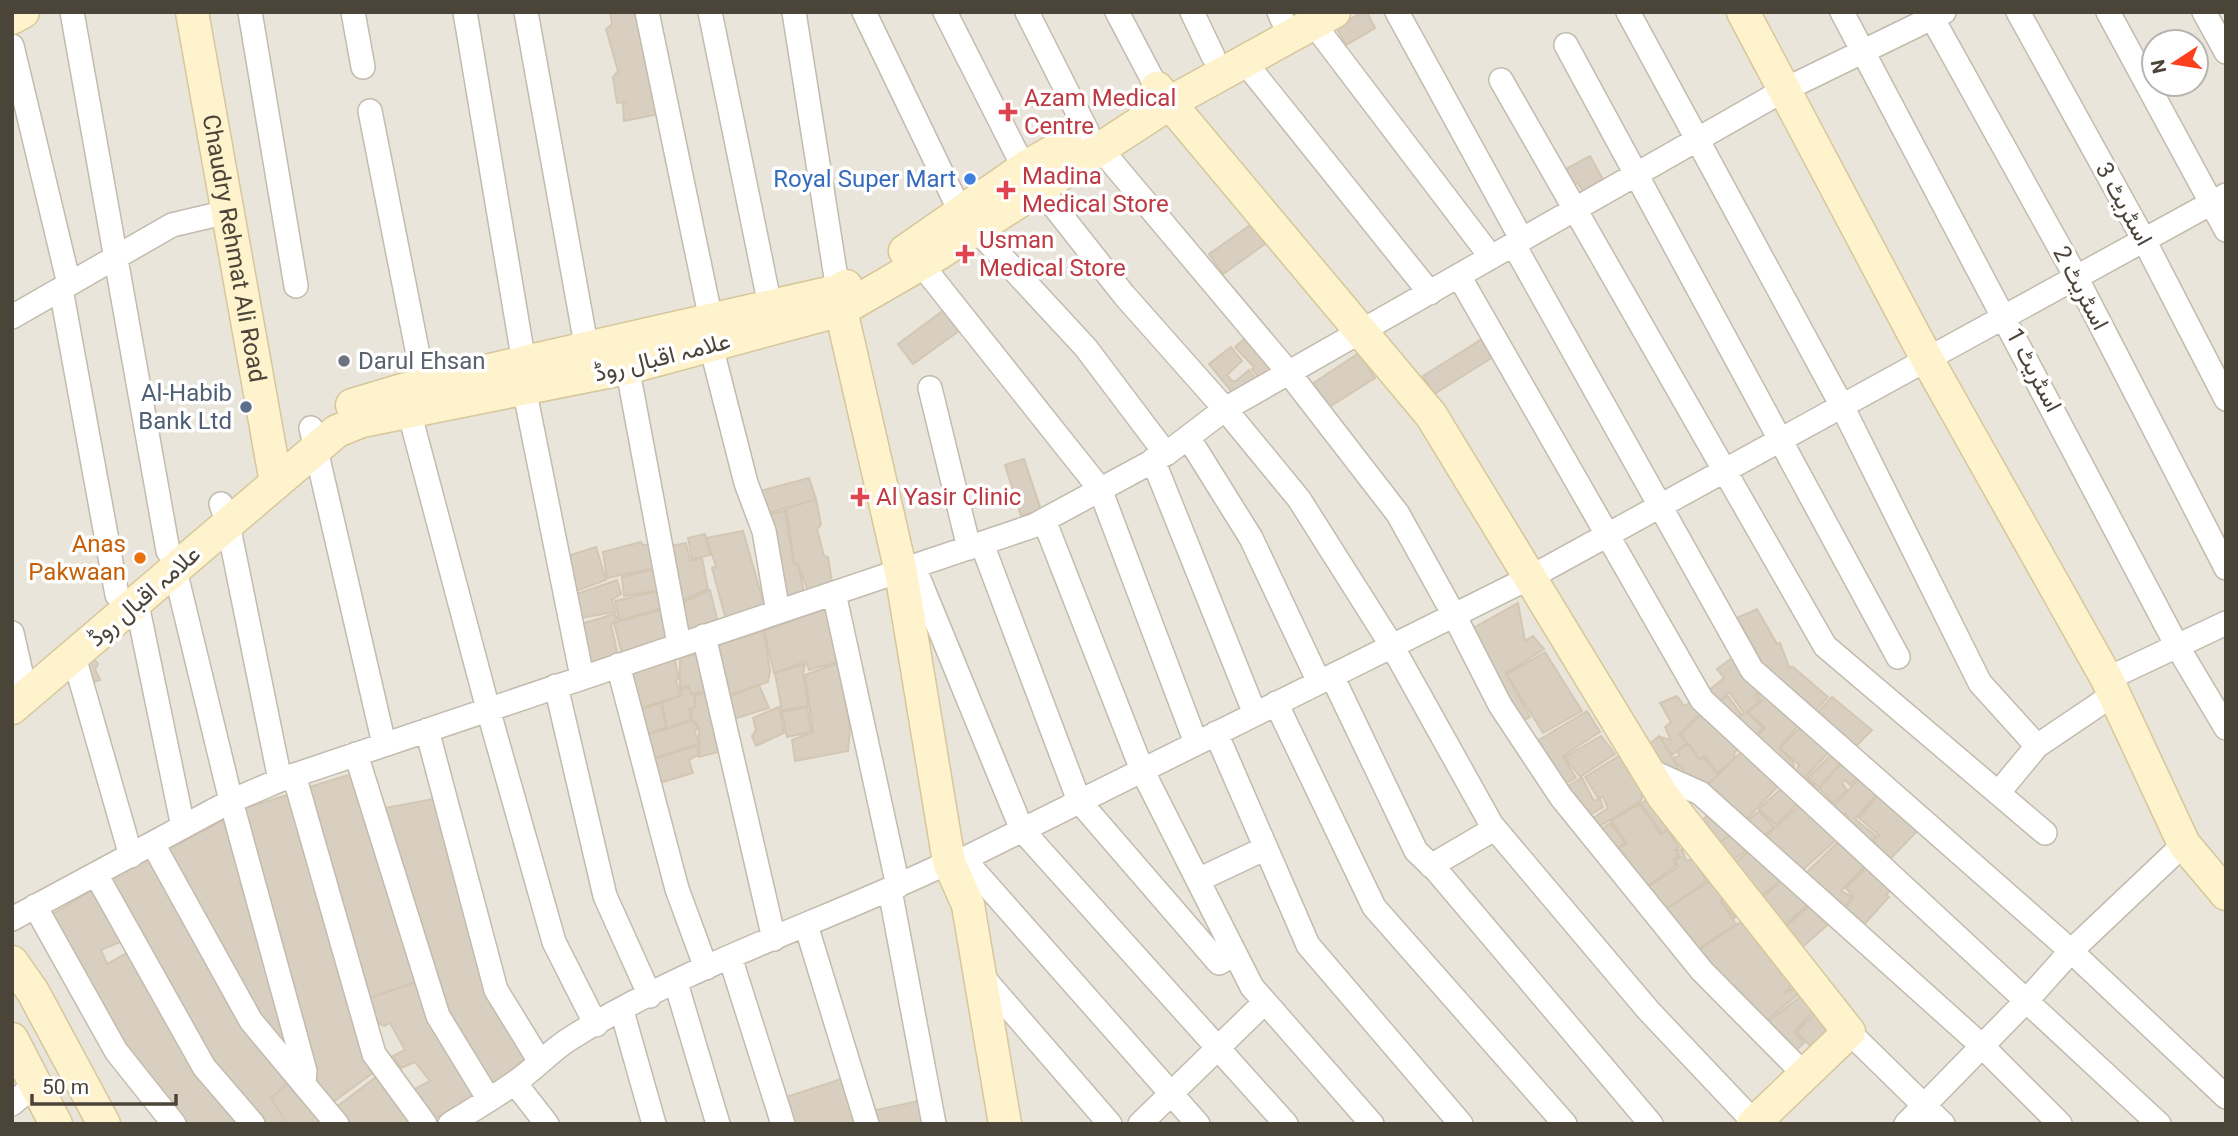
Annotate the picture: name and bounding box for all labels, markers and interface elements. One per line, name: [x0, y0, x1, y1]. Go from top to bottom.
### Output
north arrow: [2140, 28, 2210, 98]
text: N: [2146, 57, 2172, 75]
place label: Azam Medical Centre: [1024, 84, 1176, 140]
marker: Azam Medical Centre: [998, 102, 1018, 122]
street label: Chaudry Rehmat Ali Road: [197, 112, 272, 384]
street label: اسٹریٹ 3: [2089, 157, 2158, 251]
place label: Madina Medical Store: [1022, 162, 1169, 218]
place label: Royal Super Mart: [773, 165, 956, 193]
marker: Royal Super Mart: [962, 171, 978, 187]
marker: Madina Medical Store: [996, 180, 1016, 200]
place label: Usman Medical Store: [979, 226, 1126, 282]
street label: اسٹریٹ 2: [2046, 241, 2115, 335]
marker: Usman Medical Store: [957, 246, 973, 262]
street label: اسٹریٹ 1: [1999, 323, 2068, 417]
street label: علامہ اقبال روڈ: [591, 327, 733, 388]
place label: Darul Ehsan: [358, 347, 486, 375]
marker: Darul Ehsan: [336, 353, 352, 369]
place label: Al-Habib Bank Ltd: [138, 379, 232, 435]
marker: Al-Habib Bank Ltd: [238, 399, 254, 415]
place label: Al Yasir Clinic: [876, 483, 1021, 511]
marker: Al Yasir Clinic: [850, 487, 870, 507]
place label: Anas Pakwaan: [28, 530, 126, 586]
street label: علامہ اقبال روڈ: [82, 540, 206, 653]
marker: Anas Pakwaan: [132, 550, 148, 566]
scale bar: [32, 1062, 175, 1106]
text: 50 m: [42, 1075, 89, 1099]

